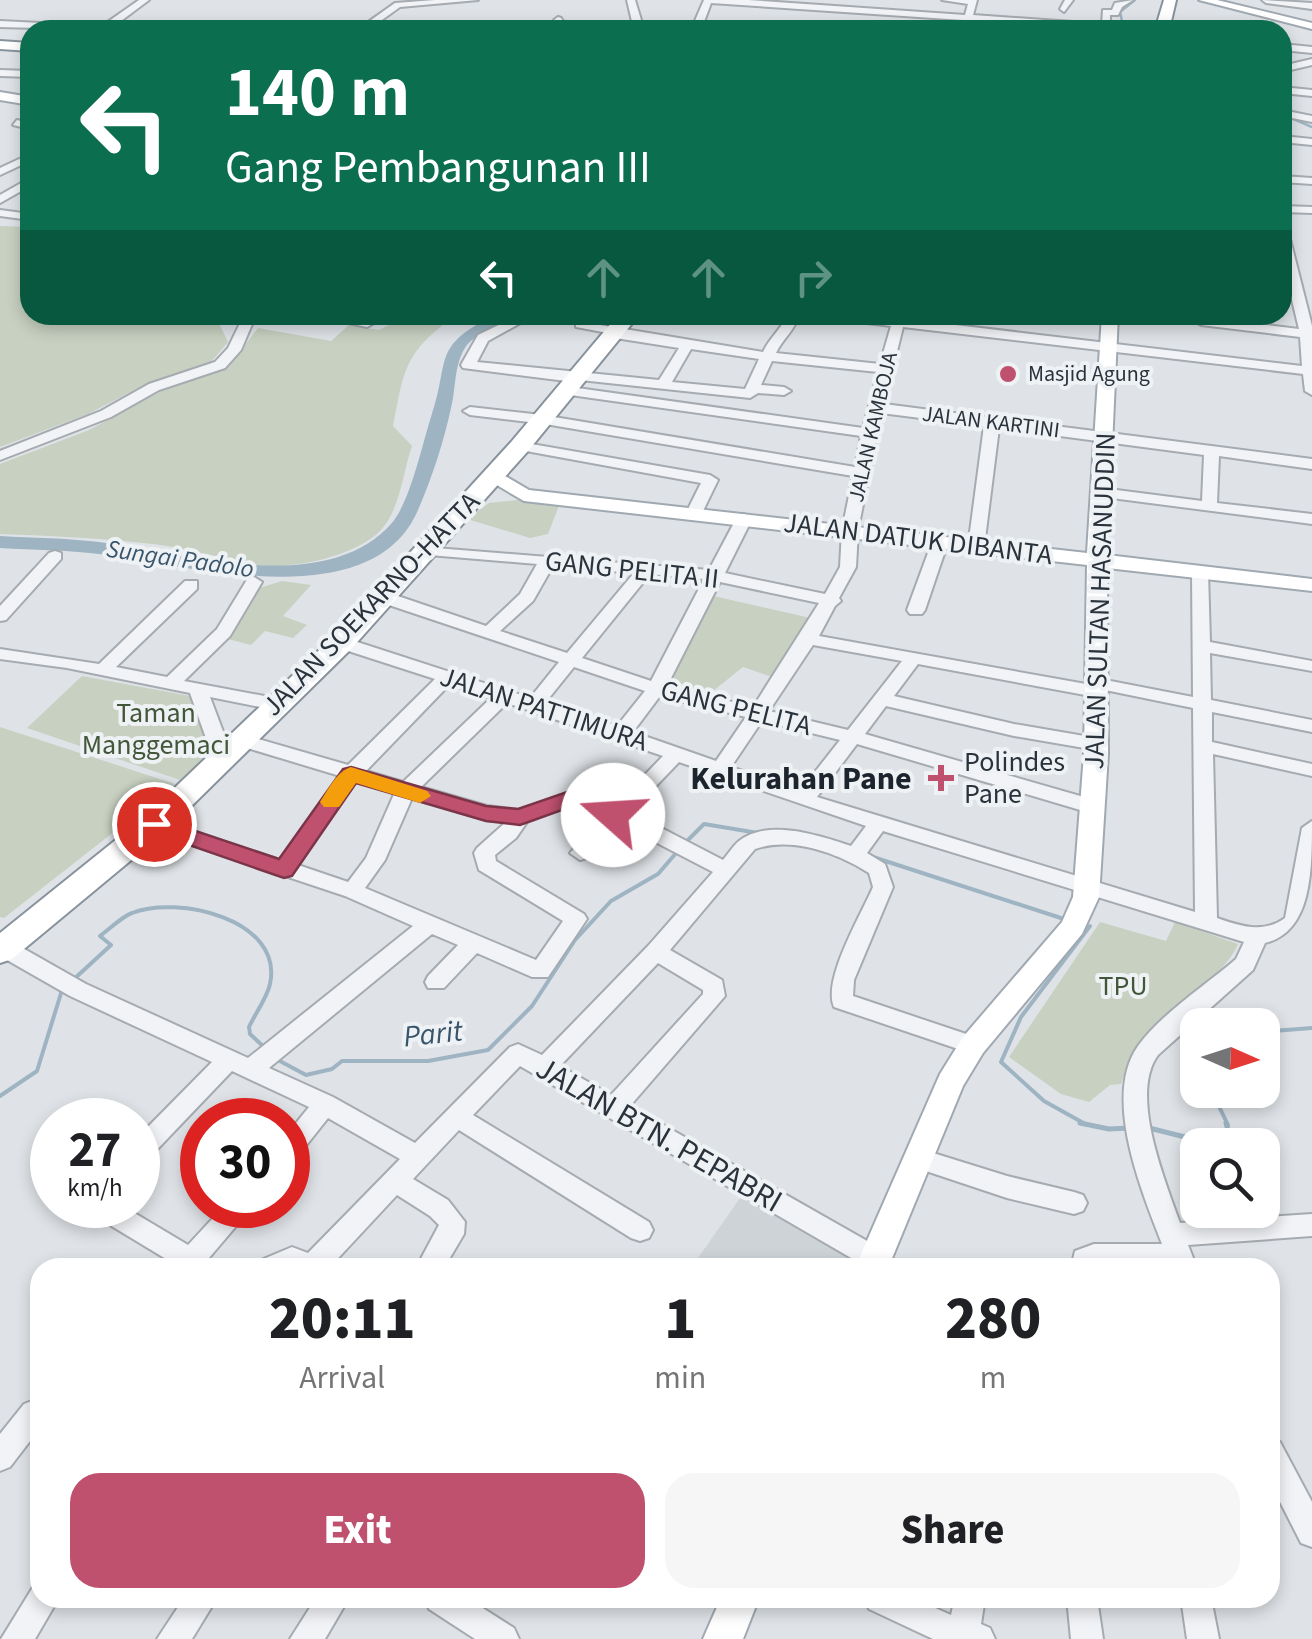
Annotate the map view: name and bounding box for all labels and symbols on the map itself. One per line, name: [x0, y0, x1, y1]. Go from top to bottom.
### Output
street label: JALAN KAMBOJA: [840, 349, 906, 505]
place label: Masjid Agung: [1028, 358, 1150, 390]
marker: Masjid Agung: [997, 363, 1019, 385]
street label: JALAN KARTINI: [921, 398, 1061, 446]
street label: JALAN SULTAN HASANUDDIN: [1074, 432, 1126, 770]
street label: JALAN SOEKARNO-HATTA: [253, 482, 489, 725]
street label: JALAN DATUK DIBANTA: [781, 503, 1055, 575]
water label: Sungai Padolo: [104, 531, 256, 587]
street label: GANG PELITA II: [543, 541, 721, 599]
street label: JALAN PATTIMURA: [435, 657, 654, 762]
street label: GANG PELITA: [656, 670, 816, 746]
park label: Taman Manggemaci: [82, 693, 230, 765]
place label: Polindes Pane: [964, 742, 1065, 814]
district label: Kelurahan Pane: [690, 756, 912, 802]
position arrow: [561, 763, 665, 867]
marker: Polindes Pane: [928, 765, 954, 791]
pin: [112, 782, 197, 867]
park label: TPU: [1099, 966, 1147, 1006]
north arrow: [1180, 1008, 1280, 1108]
water label: Parit: [401, 1009, 466, 1058]
street label: JALAN BTN. PEPABRI: [527, 1046, 791, 1224]
speed limit sign: 30: [180, 1098, 310, 1228]

